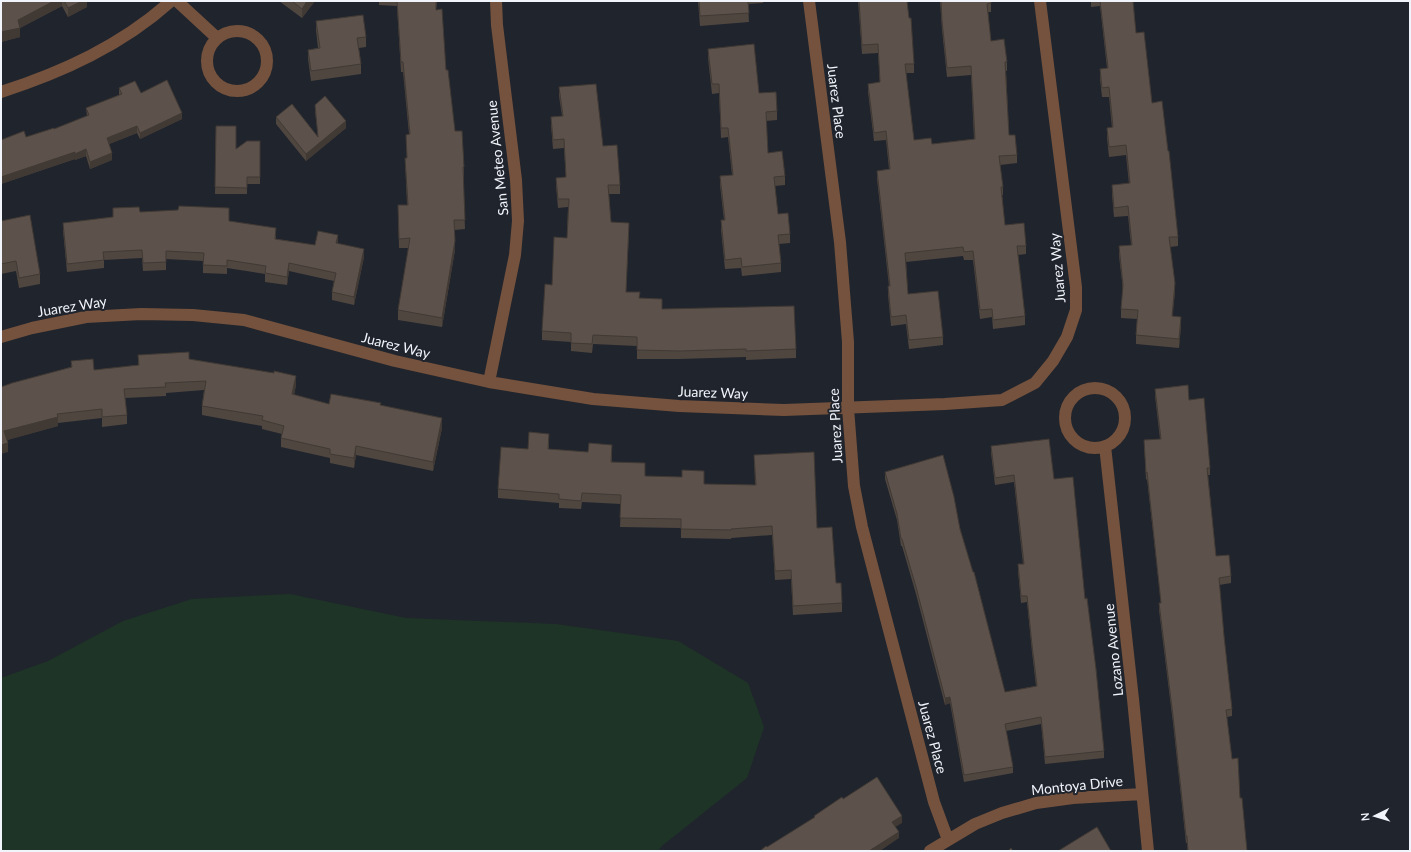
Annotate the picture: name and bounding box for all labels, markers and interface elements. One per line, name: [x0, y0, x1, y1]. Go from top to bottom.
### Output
street label: Juarez Place: [824, 63, 850, 139]
street label: San Meteo Avenue: [482, 100, 512, 216]
street label: Juarez Way: [1045, 232, 1069, 304]
street label: Juarez Way: [36, 292, 109, 320]
street label: Juarez Way: [360, 328, 433, 362]
street label: Juarez Way: [678, 382, 749, 402]
street label: Juarez Place: [825, 388, 845, 464]
street label: Lozano Avenue: [1100, 603, 1126, 697]
street label: Juarez Place: [915, 698, 951, 776]
street label: Montoya Drive: [1030, 772, 1124, 798]
north arrow: [1355, 796, 1395, 836]
text: N: [1358, 812, 1371, 822]

